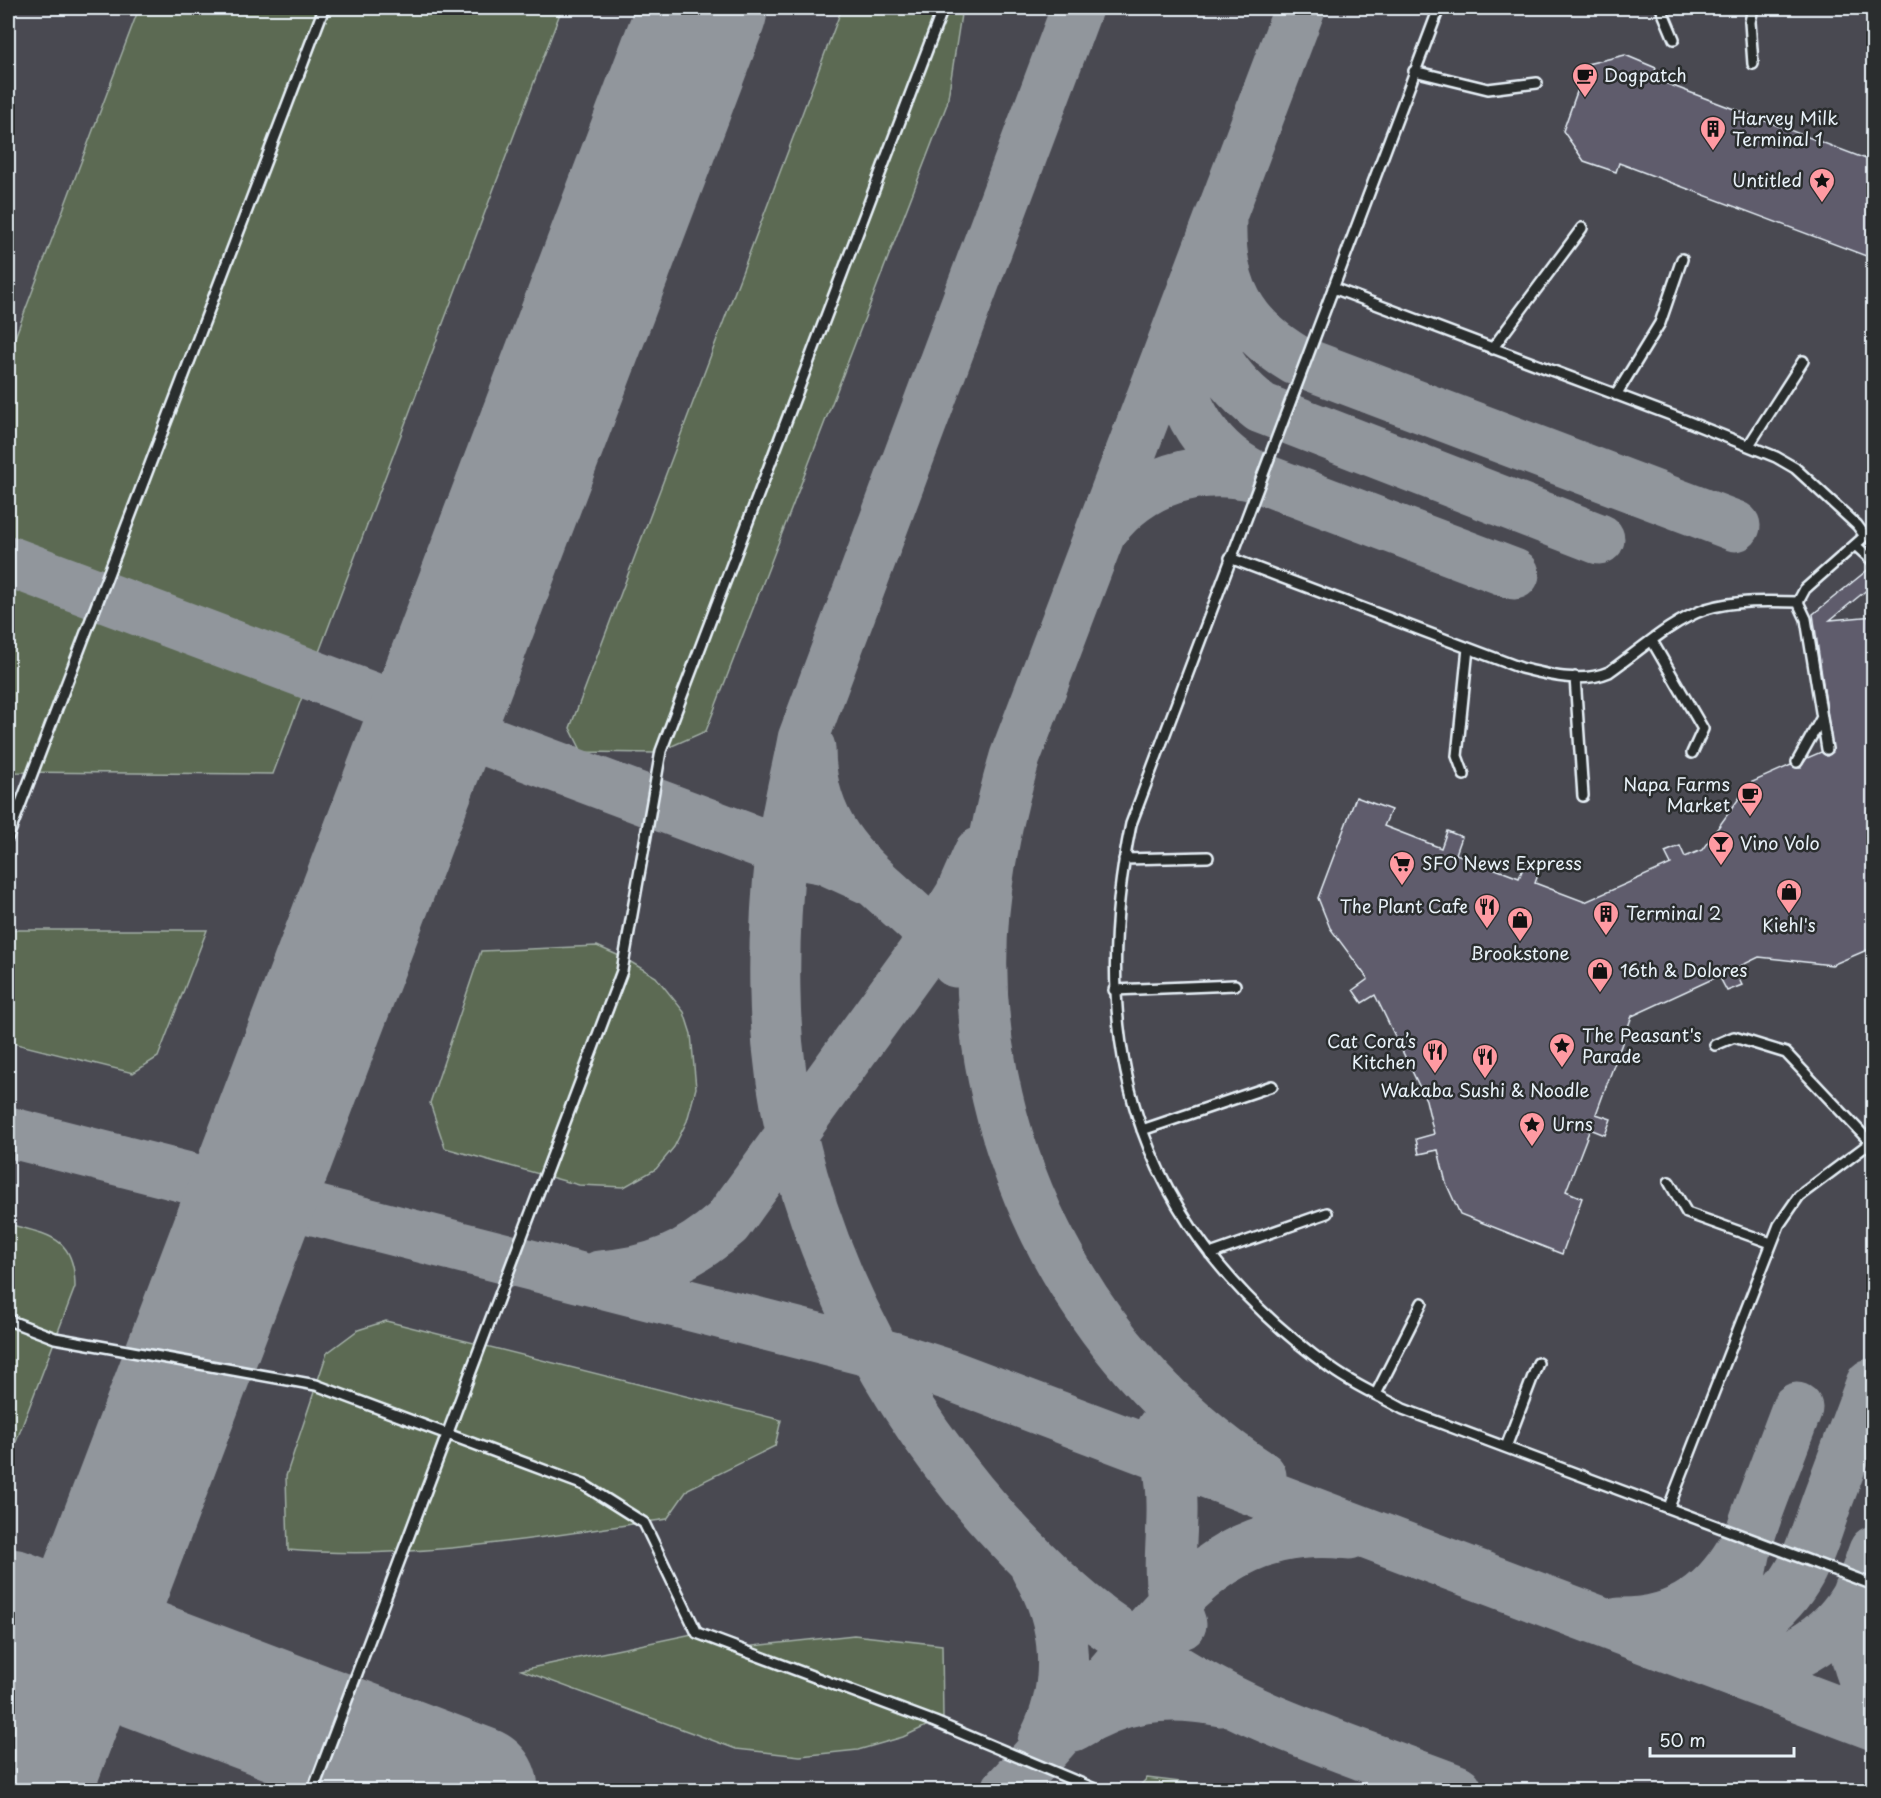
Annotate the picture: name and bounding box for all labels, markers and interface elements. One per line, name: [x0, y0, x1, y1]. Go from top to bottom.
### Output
cafe icon: Dogpatch: [1570, 61, 1600, 99]
place label: Dogpatch: [1604, 61, 1687, 88]
place label: Harvey Milk Terminal 1: [1732, 104, 1838, 152]
building icon: Harvey Milk Terminal 1: [1698, 114, 1728, 152]
place label: Untitled: [1732, 166, 1802, 193]
place icon: Untitled: [1807, 166, 1837, 204]
place label: Napa Farms Market: [1623, 770, 1730, 818]
cafe icon: Napa Farms Market: [1735, 780, 1765, 818]
bar icon: Vino Volo: [1706, 829, 1736, 867]
place label: Vino Volo: [1740, 829, 1820, 856]
supermarket icon: SFO News Express: [1387, 849, 1417, 887]
place label: SFO News Express: [1422, 849, 1582, 876]
shop icon: Kiehl's: [1774, 877, 1804, 915]
place label: The Plant Cafe: [1340, 892, 1468, 919]
restaurant icon: The Plant Cafe: [1472, 892, 1502, 930]
building icon: Terminal 2: [1591, 899, 1621, 937]
place label: Terminal 2: [1626, 899, 1721, 926]
shop icon: Brookstone: [1505, 905, 1535, 943]
place label: Kiehl's: [1762, 911, 1816, 938]
place label: Brookstone: [1470, 939, 1570, 966]
shop icon: 16th & Dolores: [1585, 956, 1615, 994]
place label: 16th & Dolores: [1620, 956, 1748, 983]
place label: The Peasant's Parade: [1582, 1021, 1702, 1069]
place label: Cat Cora’s Kitchen: [1327, 1027, 1416, 1075]
place icon: The Peasant's Parade: [1547, 1031, 1577, 1069]
restaurant icon: Cat Cora’s Kitchen: [1420, 1037, 1450, 1075]
restaurant icon: Wakaba Sushi & Noodle: [1470, 1042, 1500, 1080]
place label: Wakaba Sushi & Noodle: [1380, 1076, 1590, 1103]
place icon: Urns: [1517, 1110, 1547, 1148]
place label: Urns: [1552, 1110, 1593, 1137]
scale bar: [1650, 1720, 1794, 1758]
text: 50 m: [1659, 1726, 1706, 1753]

